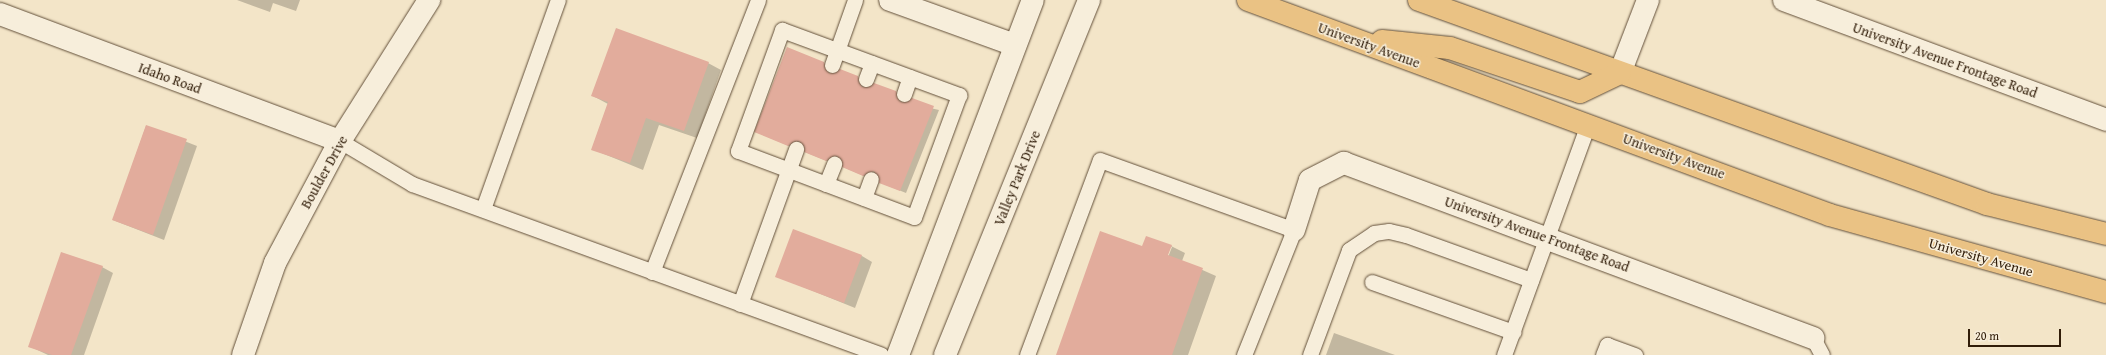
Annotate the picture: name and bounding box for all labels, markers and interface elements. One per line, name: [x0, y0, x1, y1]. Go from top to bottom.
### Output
street label: University Avenue: [1316, 19, 1422, 71]
street label: University Avenue Frontage Road: [1850, 19, 2040, 101]
street label: Idaho Road: [136, 59, 204, 97]
street label: Valley Park Drive: [990, 128, 1044, 228]
street label: University Avenue: [1621, 130, 1727, 182]
street label: Boulder Drive: [297, 133, 351, 211]
street label: University Avenue Frontage Road: [1442, 193, 1632, 275]
street label: University Avenue: [1927, 234, 2035, 280]
scale bar: [1970, 321, 2063, 347]
text: 20 m: [1975, 327, 1999, 344]

